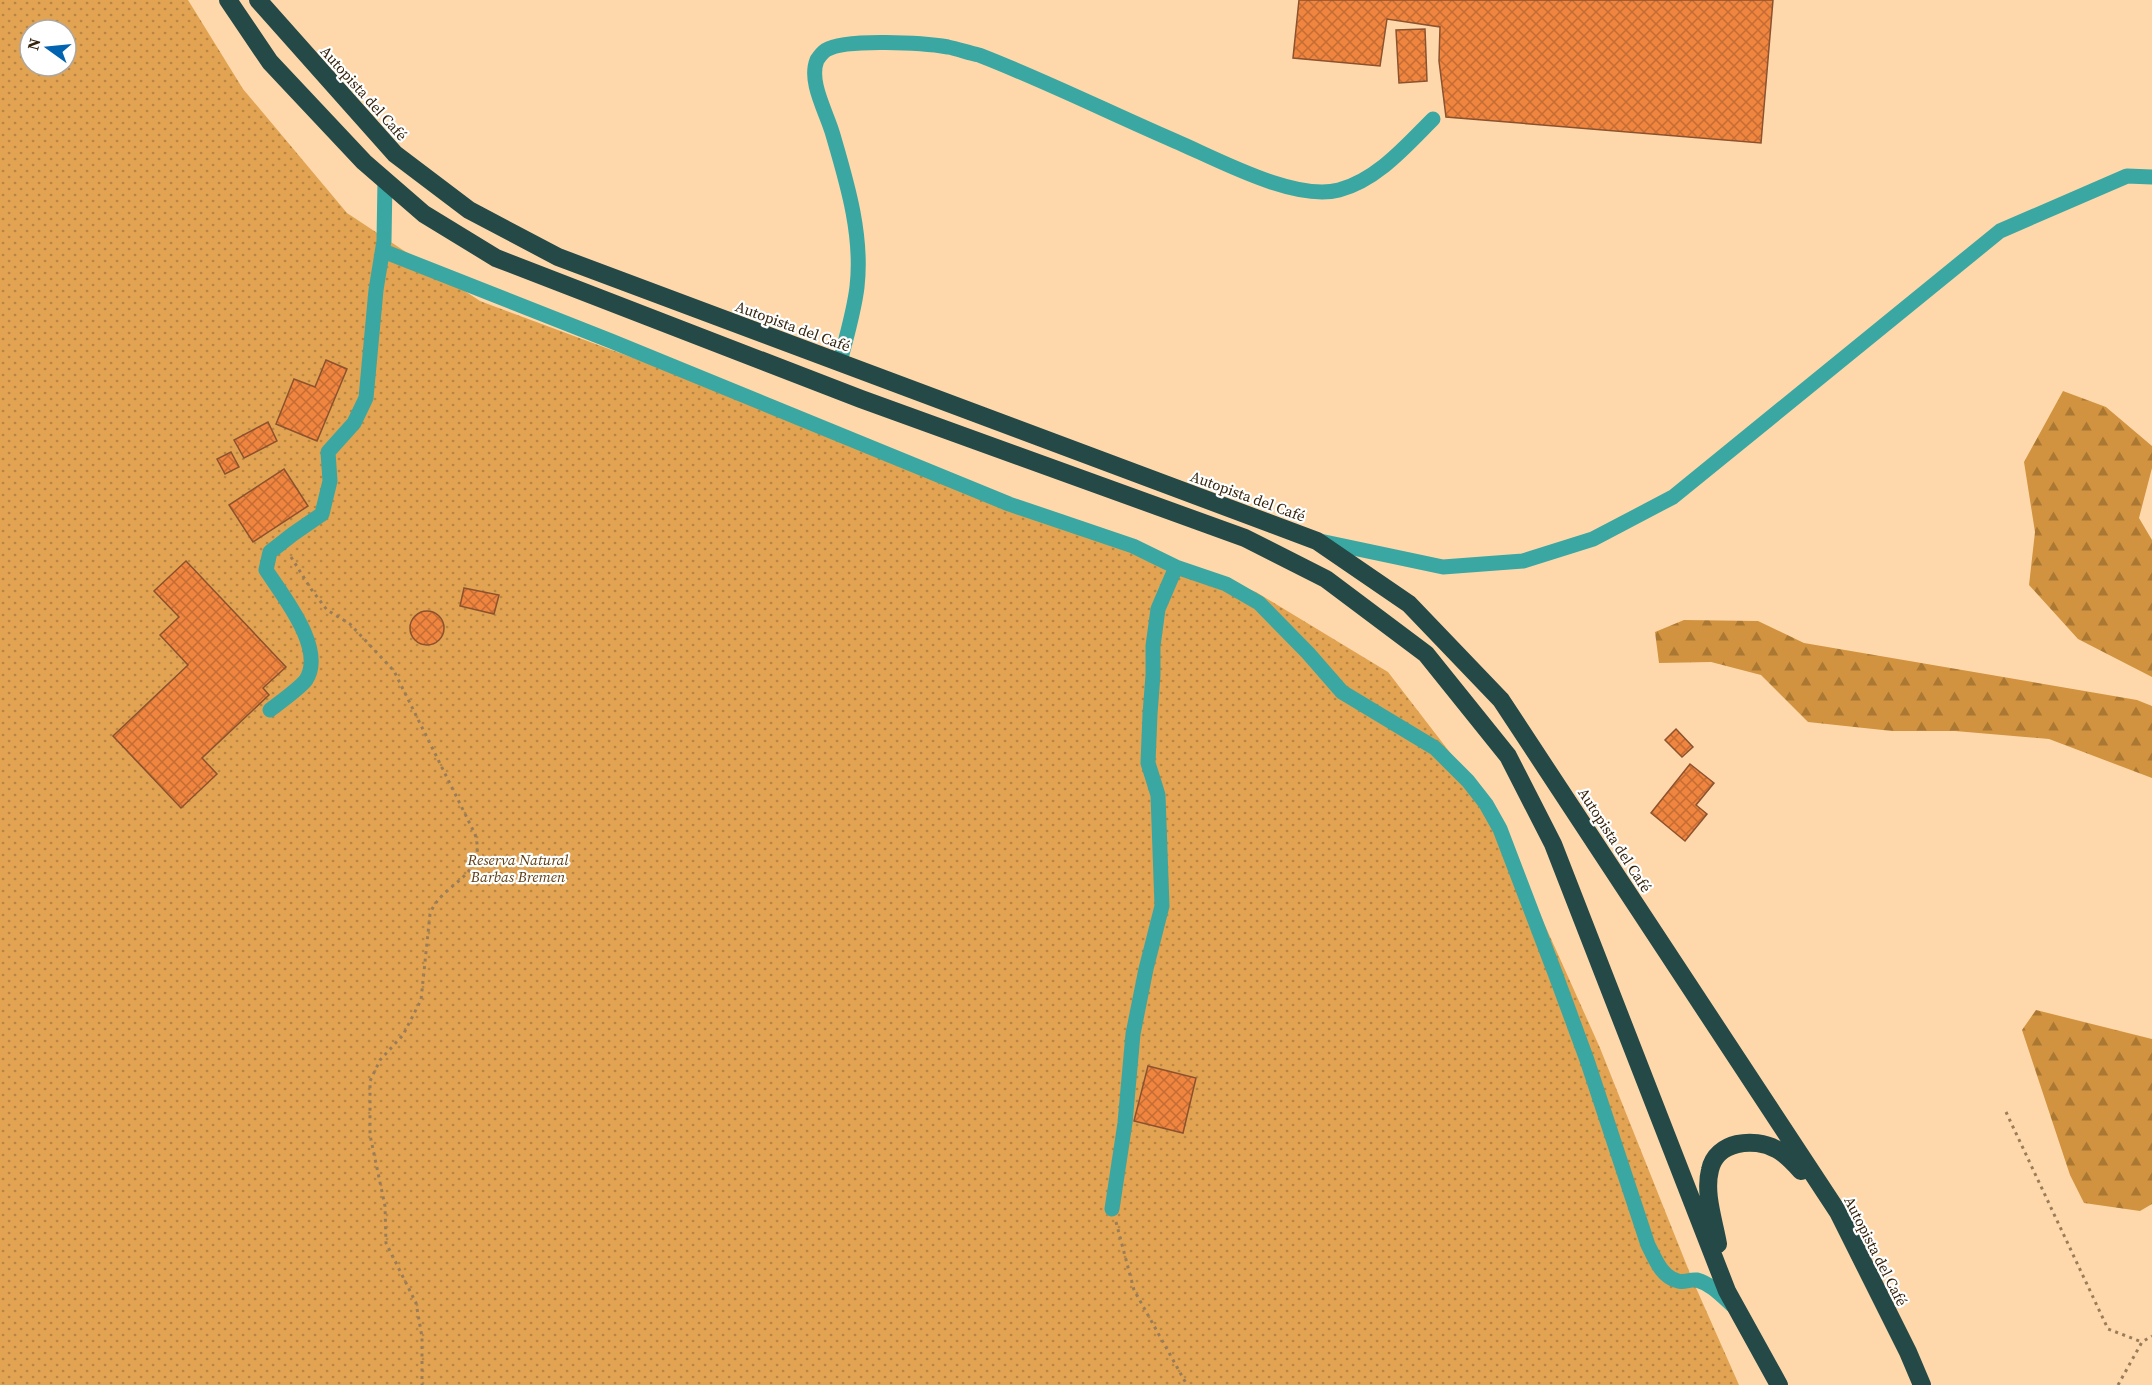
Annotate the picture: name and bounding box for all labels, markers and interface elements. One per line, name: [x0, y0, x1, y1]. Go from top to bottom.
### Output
north arrow: [18, 18, 78, 78]
text: N: [21, 35, 46, 53]
street label: Autopista del Café: [316, 41, 412, 145]
street label: Autopista del Café: [733, 295, 854, 357]
street label: Autopista del Café: [1188, 465, 1309, 527]
street label: Autopista del Café: [1573, 784, 1657, 897]
park label: Reserva Natural Barbas Bremen: [467, 849, 569, 887]
street label: Autopista del Café: [1839, 1192, 1913, 1310]

